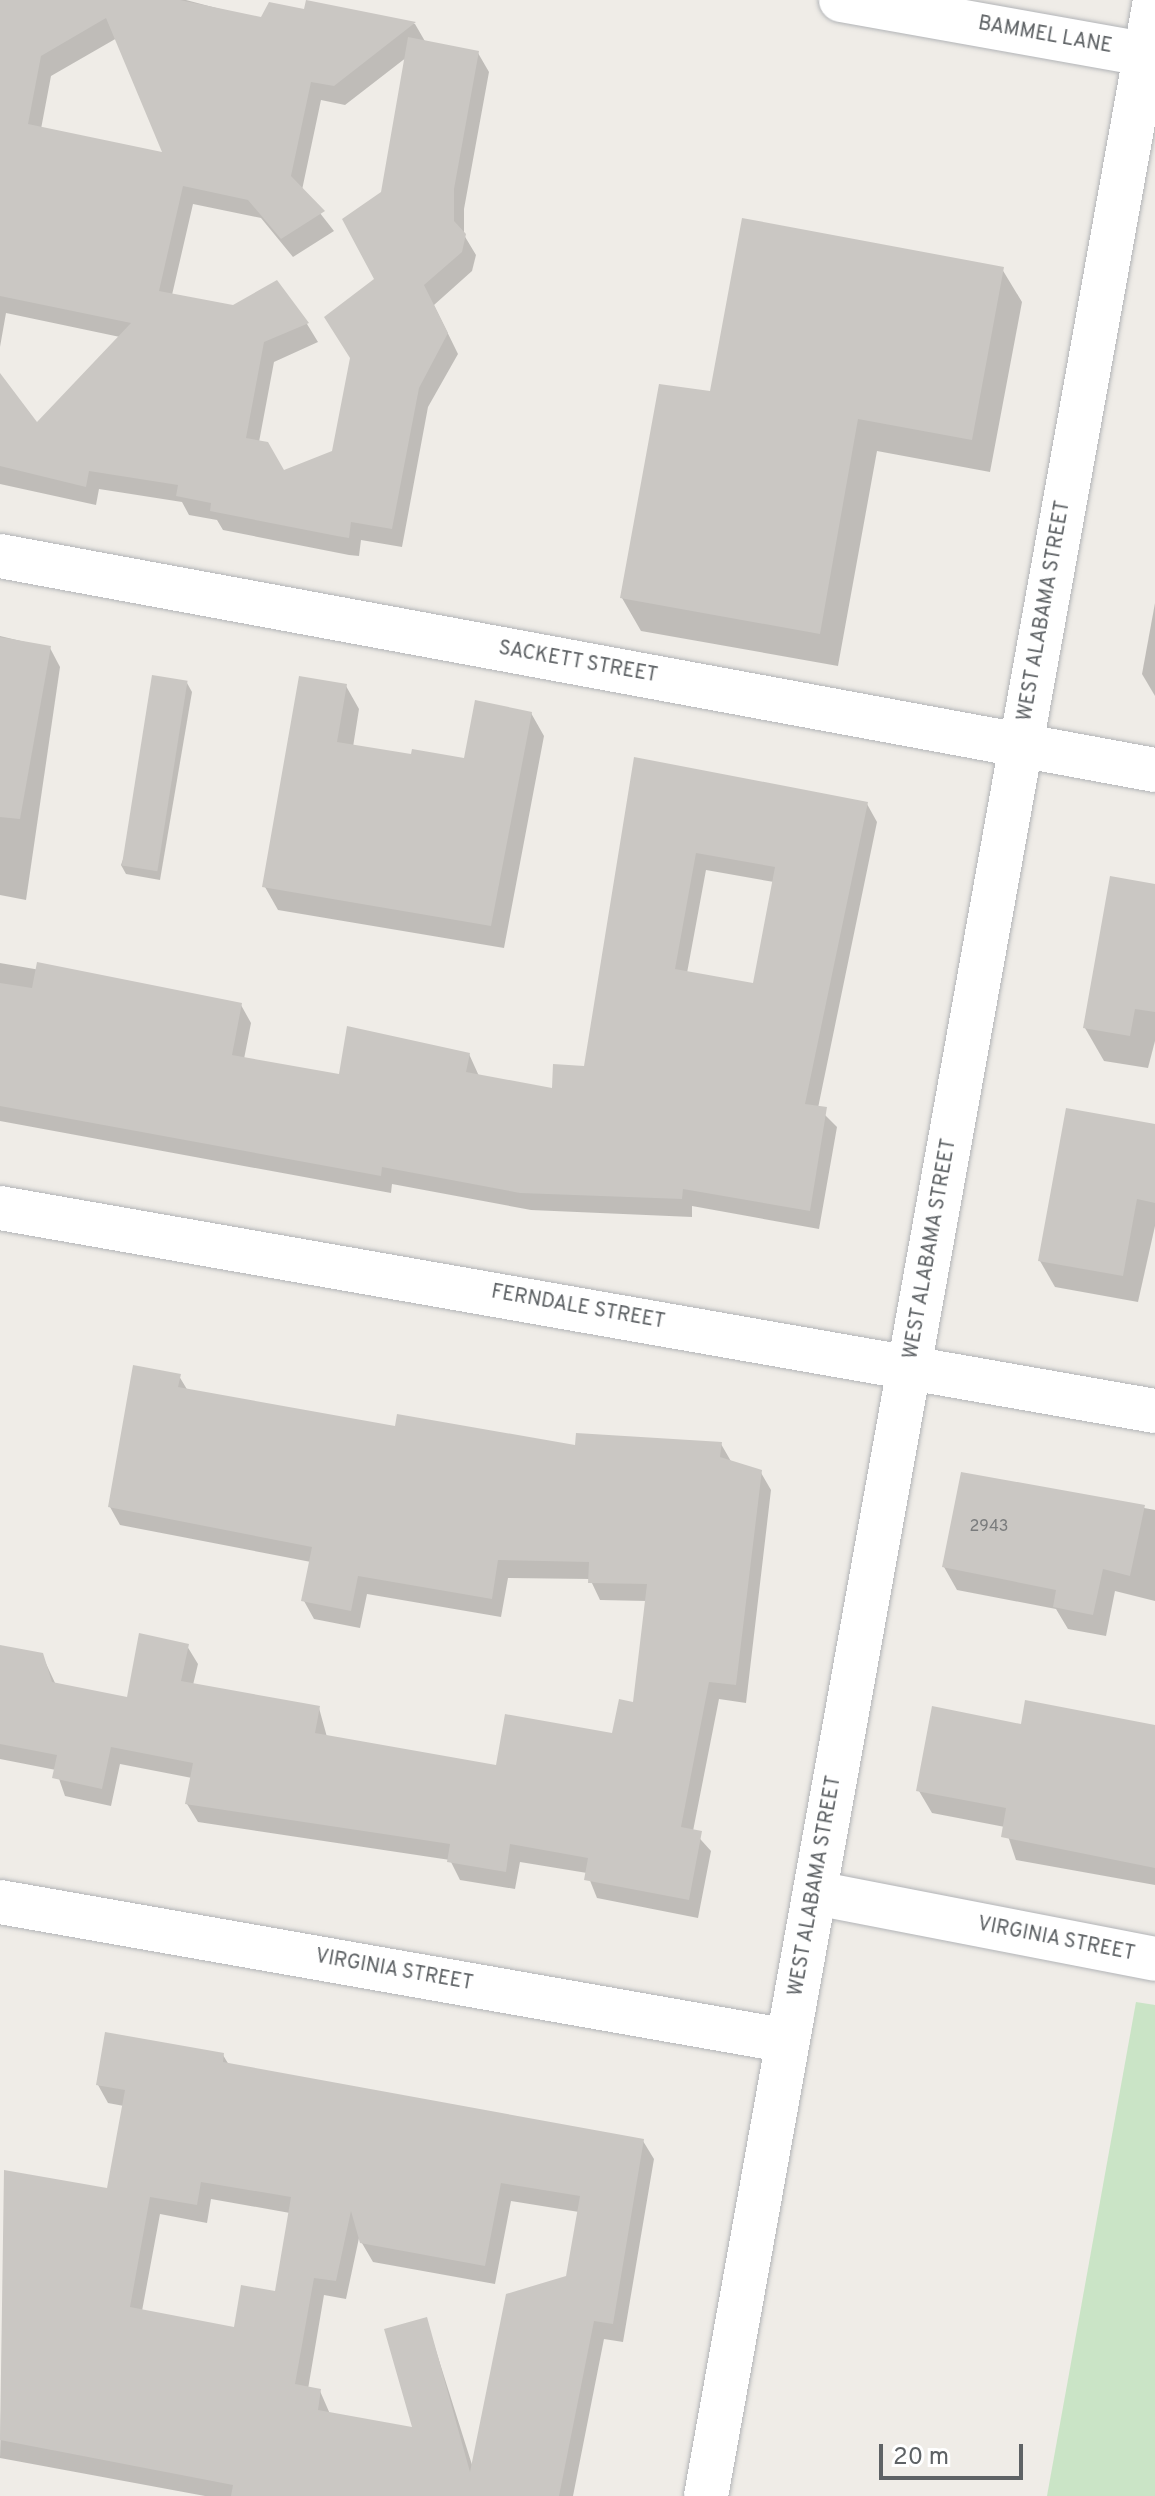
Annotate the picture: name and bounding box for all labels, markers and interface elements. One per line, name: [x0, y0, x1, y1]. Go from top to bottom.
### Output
street label: BAMMEL LANE: [976, 12, 1114, 60]
street label: WEST ALABAMA STREET: [1014, 498, 1076, 724]
street label: SACKETT STREET: [496, 637, 660, 689]
street label: WEST ALABAMA STREET: [900, 1136, 962, 1362]
street label: FERNDALE STREET: [489, 1281, 667, 1335]
house number: 2943: [970, 1517, 1008, 1537]
street label: WEST ALABAMA STREET: [785, 1773, 847, 1999]
street label: VIRGINIA STREET: [975, 1913, 1137, 1967]
street label: VIRGINIA STREET: [313, 1945, 475, 1997]
scale bar: [883, 2428, 1027, 2478]
text: 20 m: [893, 2443, 949, 2473]

